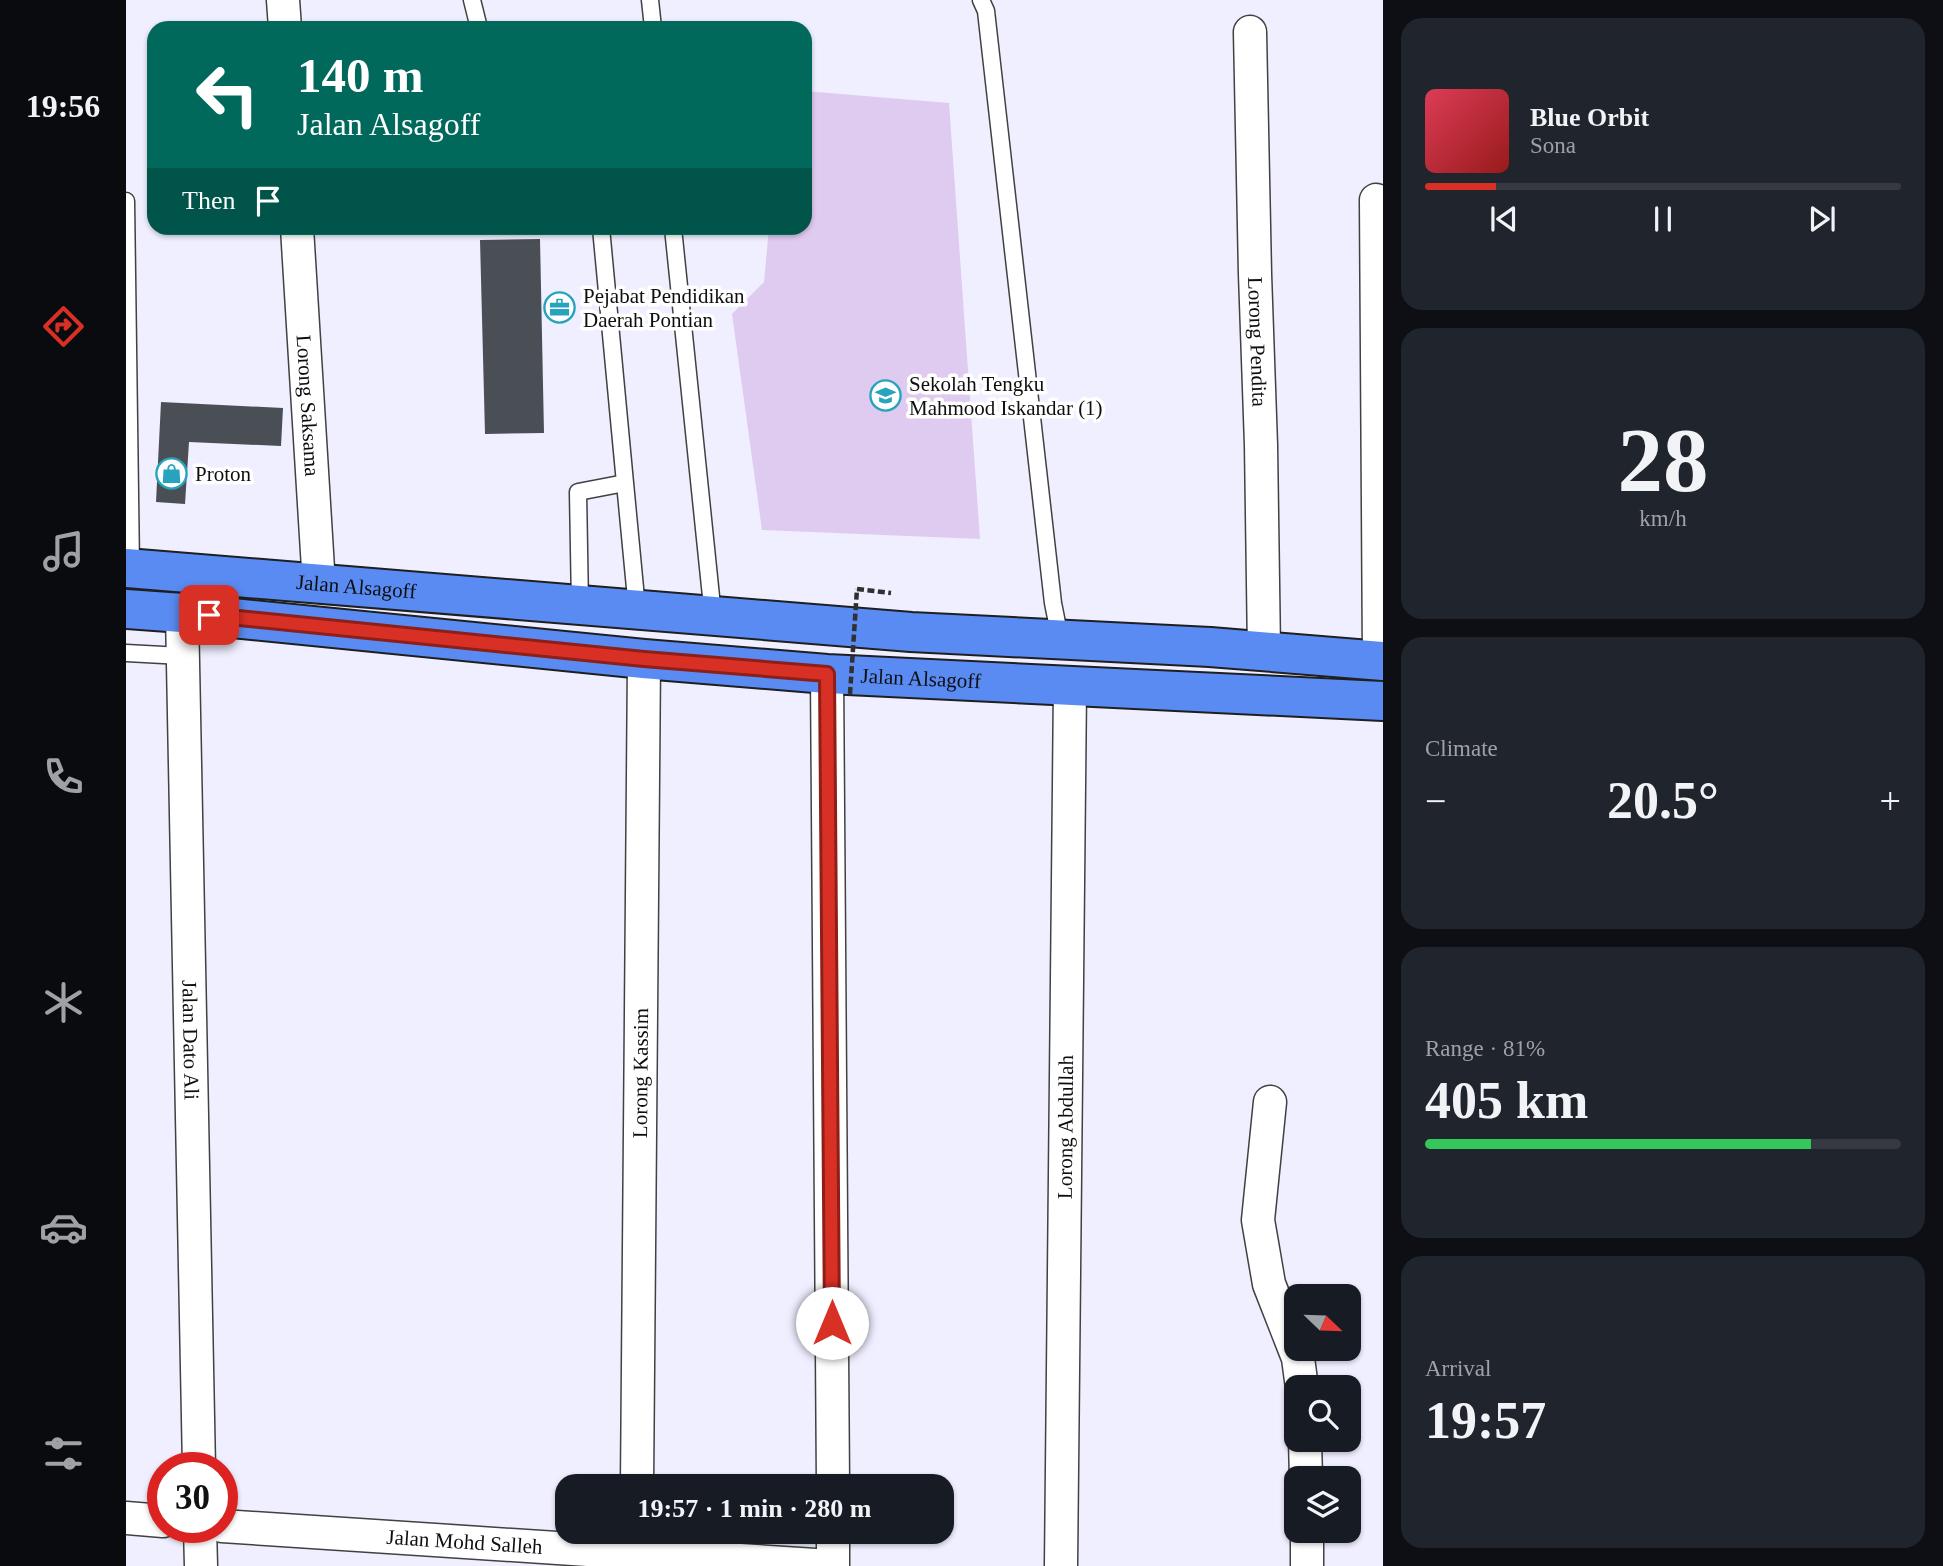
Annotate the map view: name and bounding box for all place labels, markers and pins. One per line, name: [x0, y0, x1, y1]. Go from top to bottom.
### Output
place label: Pejabat Pendidikan Daerah Pontian: [583, 284, 745, 332]
office icon: Pejabat Pendidikan Daerah Pontian: [543, 291, 577, 325]
place label: Sekolah Tengku Mahmood Iskandar (1): [909, 372, 1103, 420]
school or university icon: Sekolah Tengku Mahmood Iskandar (1): [869, 379, 903, 413]
shop icon: Proton: [155, 457, 189, 491]
place label: Proton: [195, 462, 252, 486]
pin: [179, 585, 239, 645]

